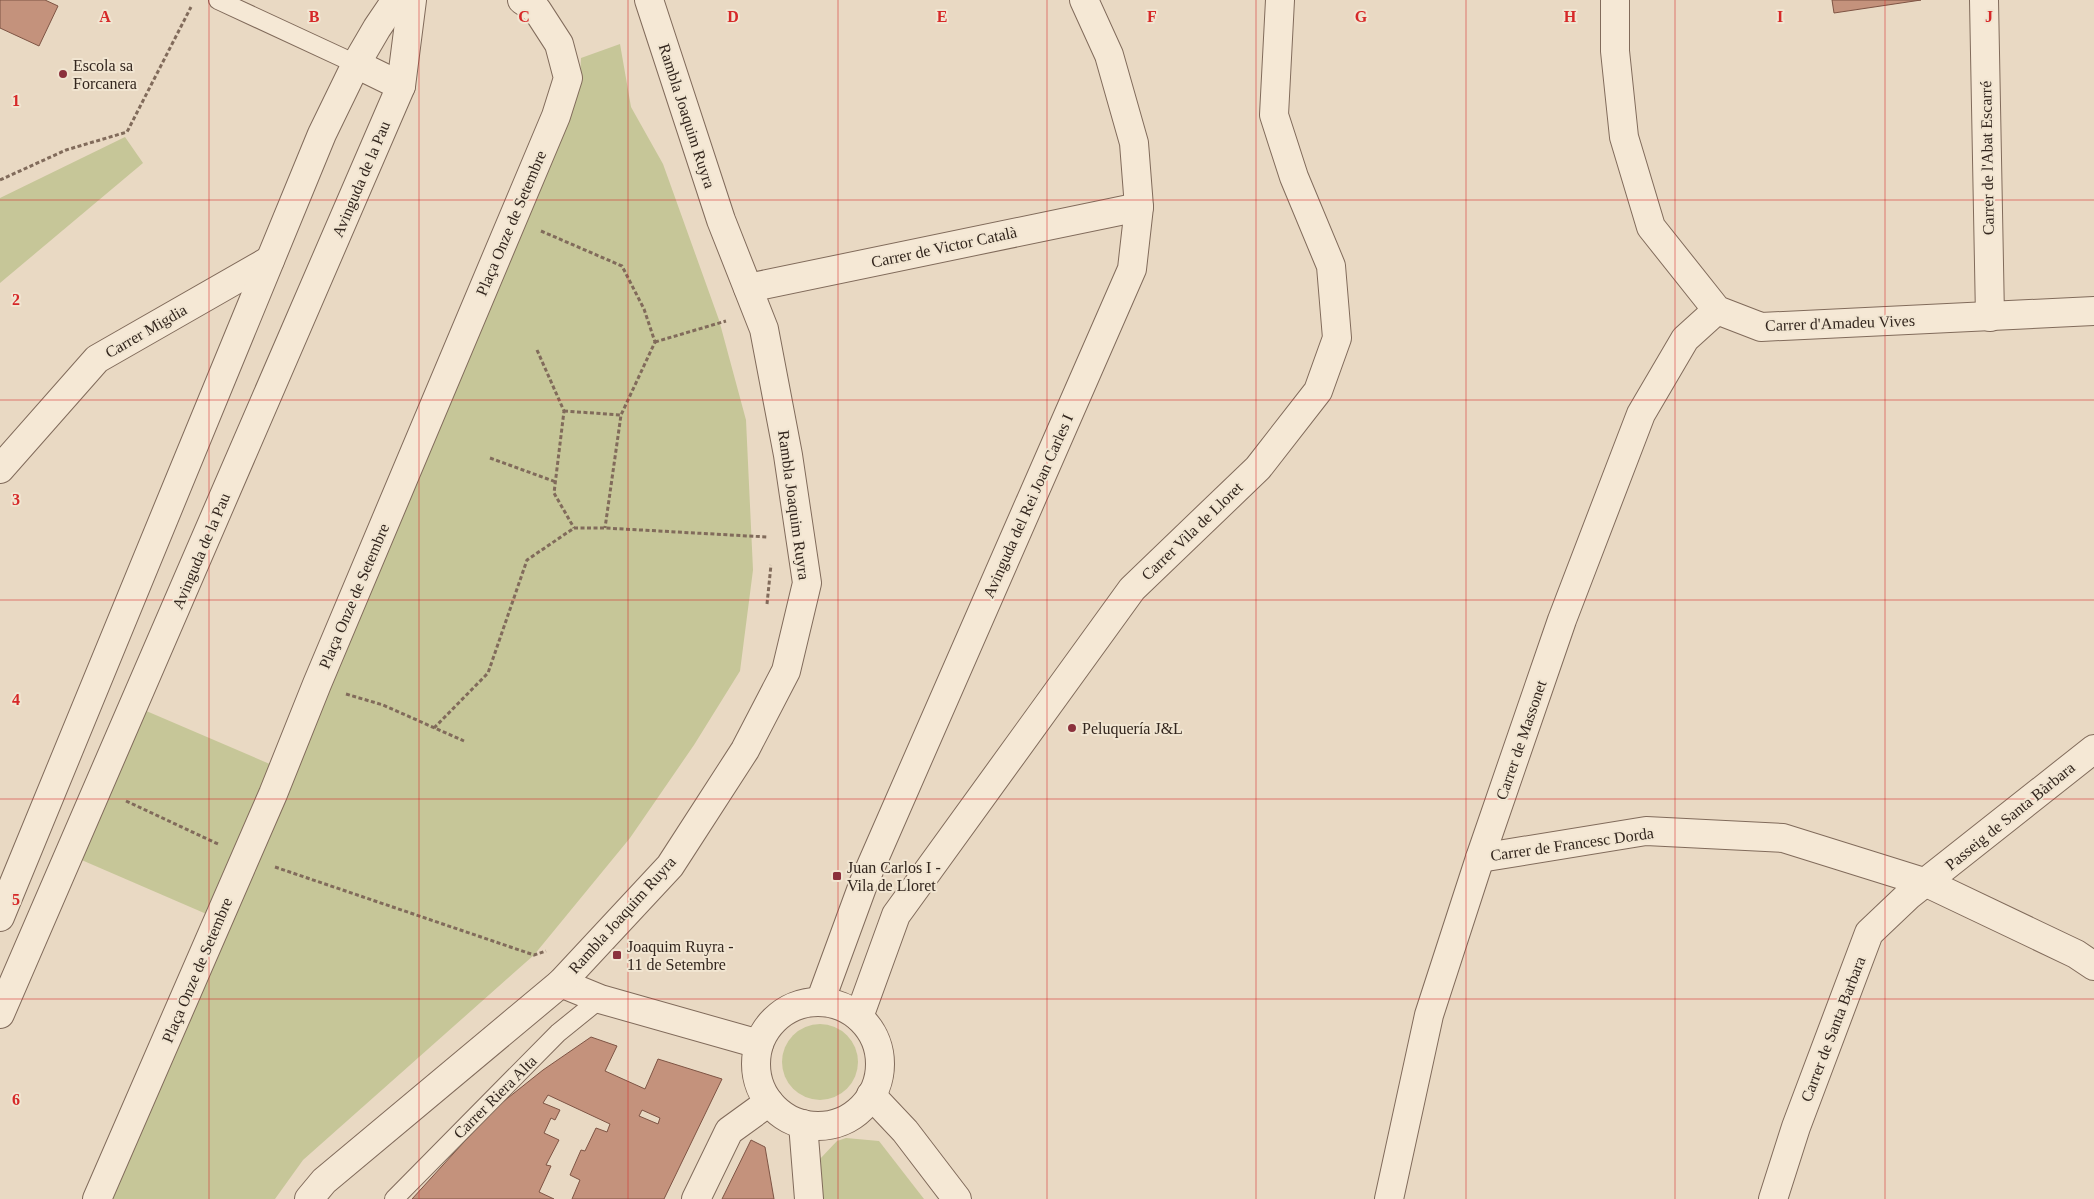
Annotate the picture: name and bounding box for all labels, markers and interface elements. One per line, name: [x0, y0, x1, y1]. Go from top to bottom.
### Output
text: A: [99, 8, 111, 25]
text: B: [309, 8, 320, 25]
text: C: [518, 8, 530, 25]
text: D: [727, 8, 739, 25]
text: E: [937, 8, 947, 25]
text: F: [1147, 8, 1157, 25]
text: G: [1355, 8, 1368, 25]
text: H: [1564, 8, 1577, 25]
text: I: [1777, 8, 1783, 25]
text: J: [1985, 8, 1993, 25]
street label: Rambla Joaquim Ruyra: [655, 42, 718, 191]
place label: Escola sa Forcanera: [73, 57, 137, 92]
marker: Escola sa Forcanera: [57, 68, 69, 80]
street label: Carrer de l'Abat Escarré: [1977, 81, 1997, 235]
text: 1: [12, 92, 20, 109]
street label: Avinguda de la Pau: [329, 118, 394, 240]
street label: Plaça Onze de Setembre: [473, 148, 550, 298]
street label: Carrer de Victor Català: [870, 223, 1018, 271]
text: 2: [12, 291, 20, 308]
street label: Carrer Migdia: [102, 301, 190, 362]
street label: Carrer d'Amadeu Vives: [1765, 312, 1915, 334]
street label: Avinguda del Rei Joan Carles I: [980, 412, 1077, 601]
street label: Rambla Joaquim Ruyra: [774, 429, 813, 581]
street label: Carrer Vila de Lloret: [1138, 478, 1246, 583]
street label: Avinguda de la Pau: [169, 490, 234, 612]
text: 3: [12, 491, 20, 508]
street label: Plaça Onze de Setembre: [316, 521, 393, 671]
street label: Carrer de Massonet: [1493, 677, 1550, 802]
text: 4: [12, 691, 20, 708]
place label: Peluquería J&L: [1082, 720, 1183, 738]
marker: Peluquería J&L: [1066, 722, 1078, 734]
street label: Passeig de Santa Bàrbara: [1942, 759, 2079, 874]
street label: Carrer de Francesc Dorda: [1489, 824, 1655, 864]
street label: Rambla Joaquim Ruyra: [565, 853, 680, 977]
place label: Juan Carlos I - Vila de Lloret: [847, 859, 941, 894]
marker: Juan Carlos I - Vila de Lloret: [831, 870, 843, 882]
text: 5: [12, 891, 20, 908]
street label: Plaça Onze de Setembre: [159, 895, 236, 1045]
place label: Joaquim Ruyra - 11 de Setembre: [627, 938, 734, 973]
marker: Joaquim Ruyra - 11 de Setembre: [611, 949, 623, 961]
street label: Carrer de Santa Barbara: [1797, 954, 1869, 1104]
street label: Carrer Riera Alta: [450, 1052, 540, 1142]
text: 6: [12, 1091, 20, 1108]

